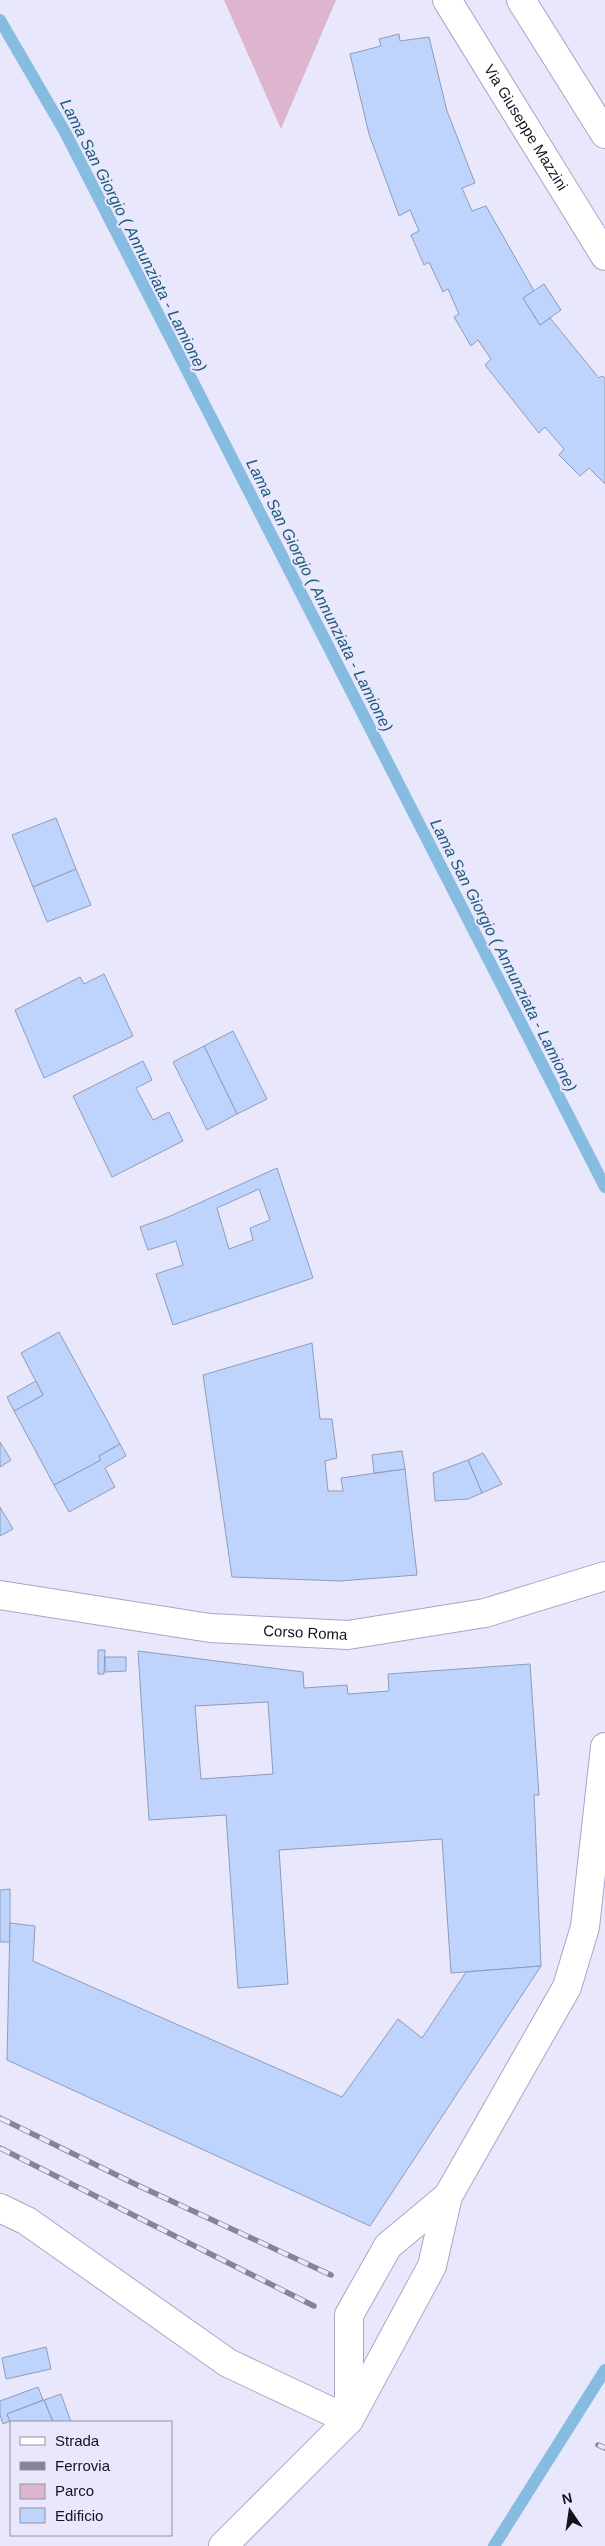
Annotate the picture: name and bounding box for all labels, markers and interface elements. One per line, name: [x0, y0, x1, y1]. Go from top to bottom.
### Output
street label: Via Giuseppe Mazzini: [481, 61, 571, 193]
water label: Lama San Giorgio ( Annunziata - Lamione): [57, 96, 210, 374]
water label: Lama San Giorgio ( Annunziata - Lamione): [243, 456, 396, 734]
water label: Lama San Giorgio ( Annunziata - Lamione): [427, 816, 580, 1094]
street label: Corso Roma: [263, 1622, 348, 1643]
legend: [10, 2421, 172, 2536]
text: Strada: [55, 2432, 100, 2449]
text: Ferrovia: [55, 2457, 111, 2474]
text: Parco: [55, 2482, 94, 2499]
north arrow: [545, 2486, 595, 2536]
text: N: [560, 2489, 574, 2507]
text: Edificio: [55, 2507, 103, 2524]

